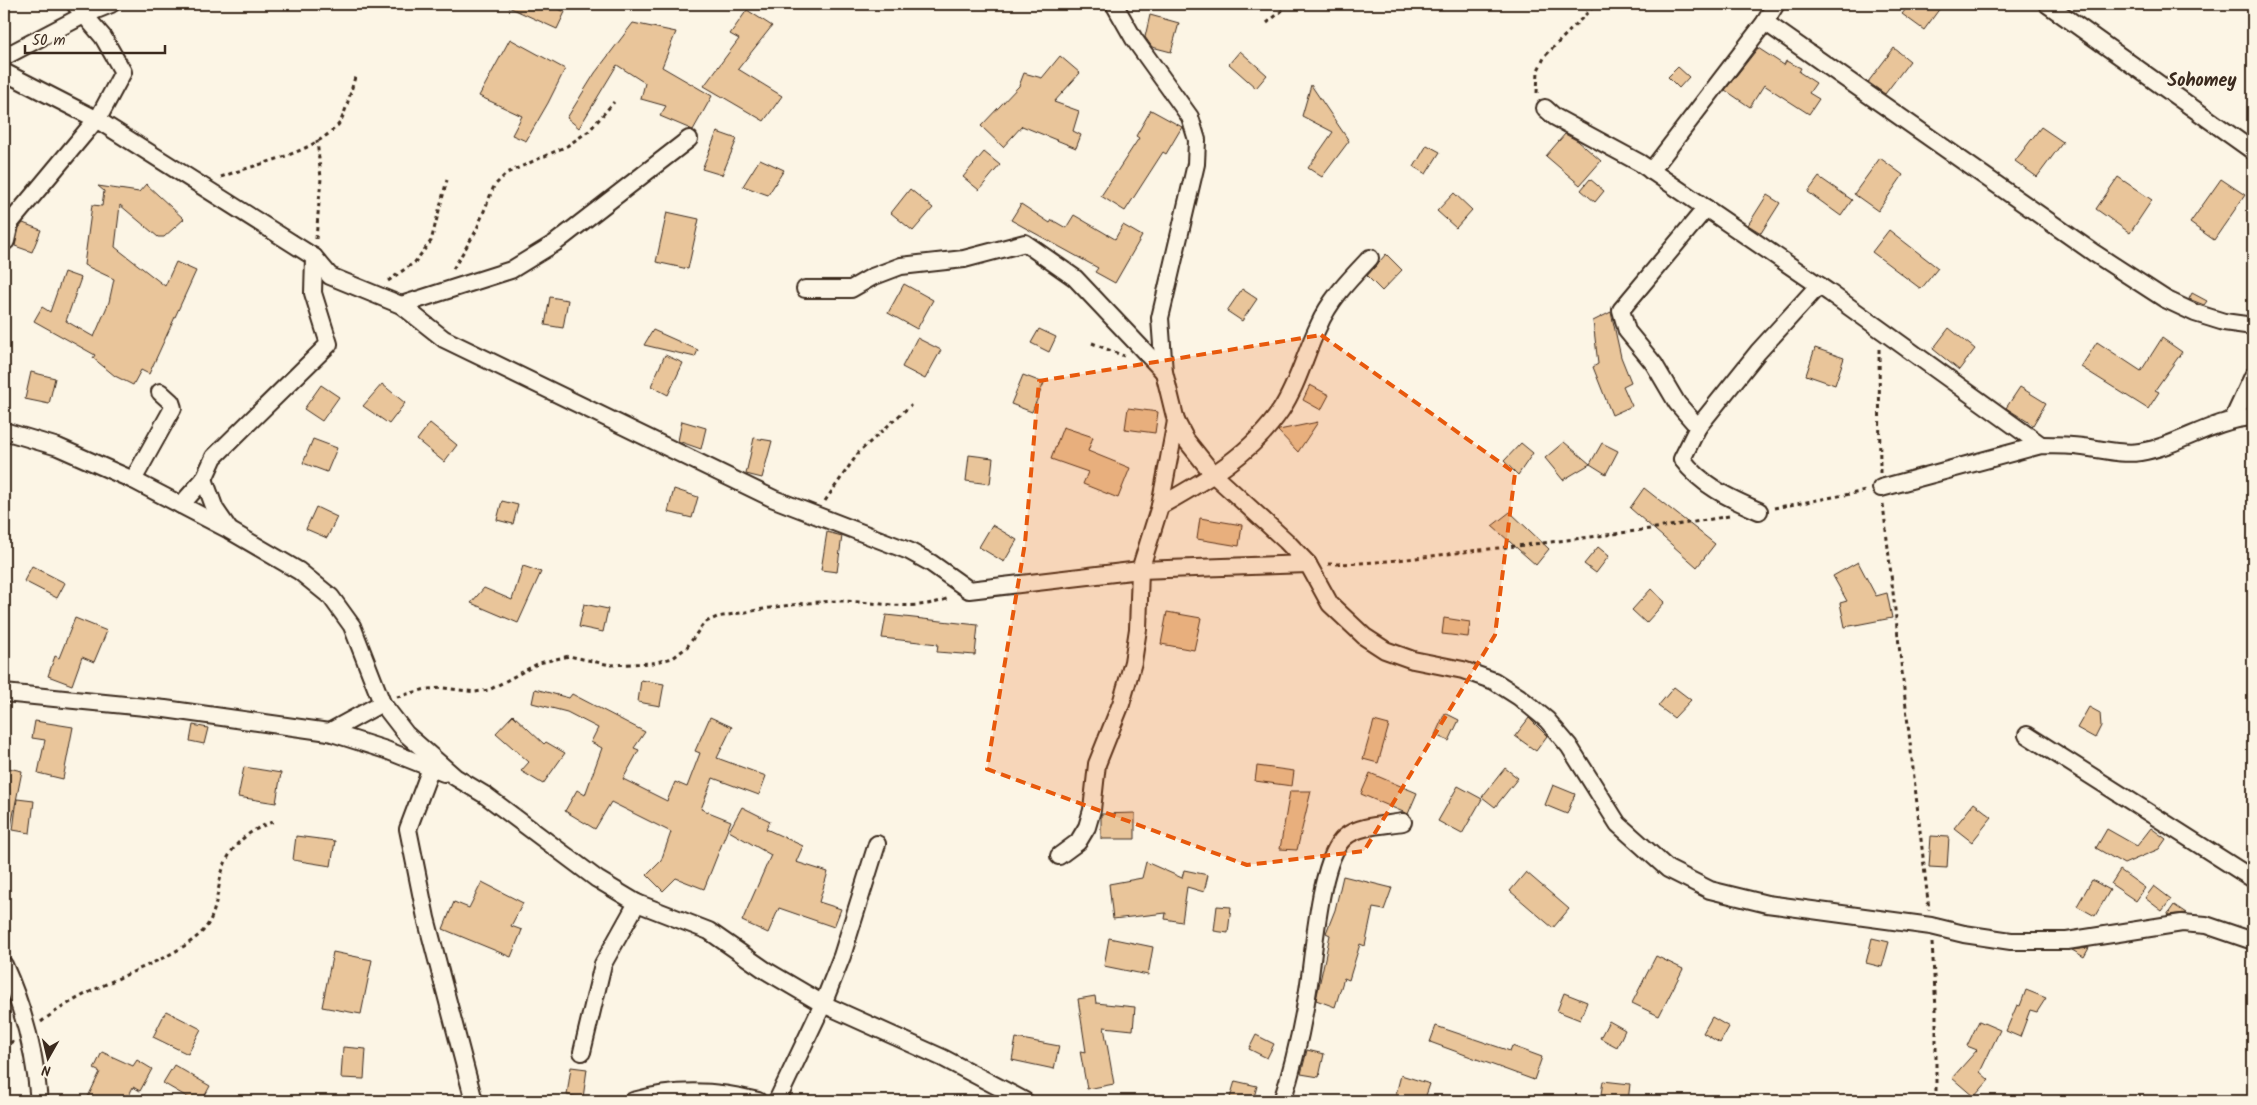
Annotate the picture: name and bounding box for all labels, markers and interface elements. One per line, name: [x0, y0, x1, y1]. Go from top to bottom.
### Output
scale bar: [25, 22, 165, 54]
text: 50 m: [32, 29, 66, 53]
district label: Sohomey: [2167, 67, 2237, 96]
north arrow: [22, 1032, 72, 1082]
text: N: [40, 1058, 52, 1081]

